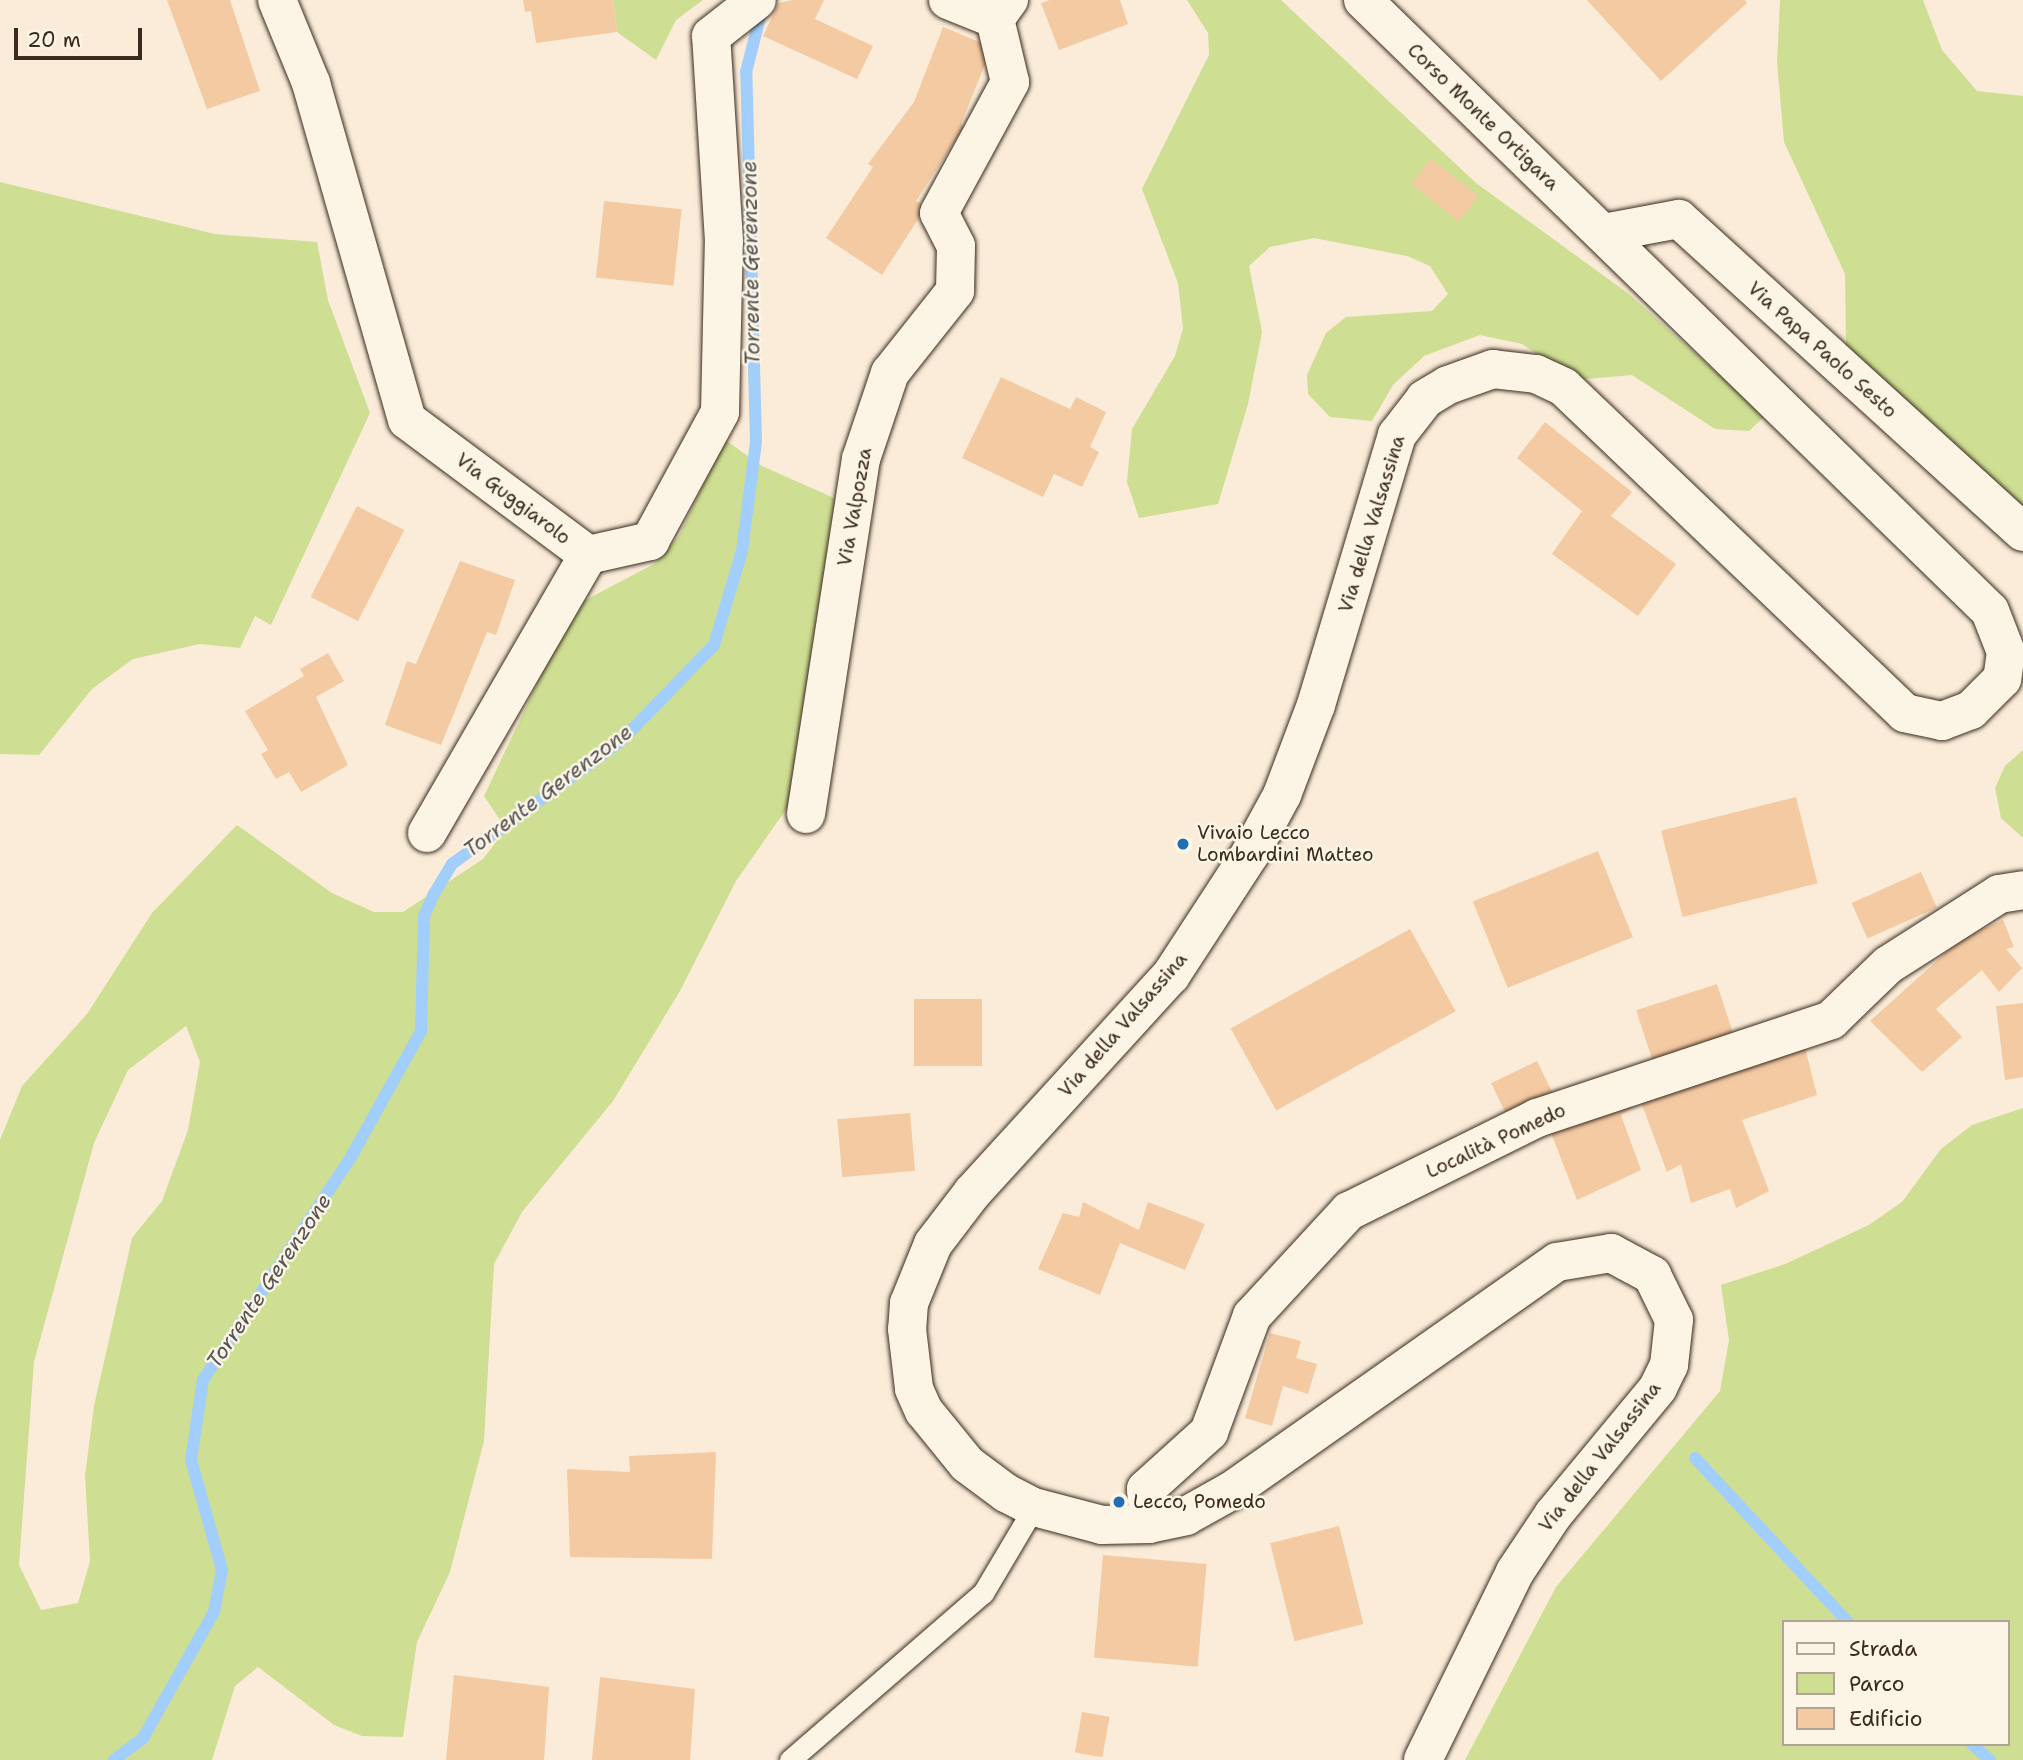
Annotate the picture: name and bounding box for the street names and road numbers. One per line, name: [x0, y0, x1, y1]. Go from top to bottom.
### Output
street label: Corso Monte Ortigara: [1403, 39, 1563, 195]
street label: Via Papa Paolo Sesto: [1743, 277, 1901, 423]
street label: Via della Valsassina: [1334, 433, 1410, 615]
street label: Via Valpozza: [833, 446, 877, 568]
street label: Via Guggiarolo: [451, 449, 575, 549]
street label: Via della Valsassina: [1054, 948, 1192, 1102]
street label: Località Pomedo: [1423, 1099, 1569, 1183]
street label: Via della Valsassina: [1534, 1377, 1666, 1537]

